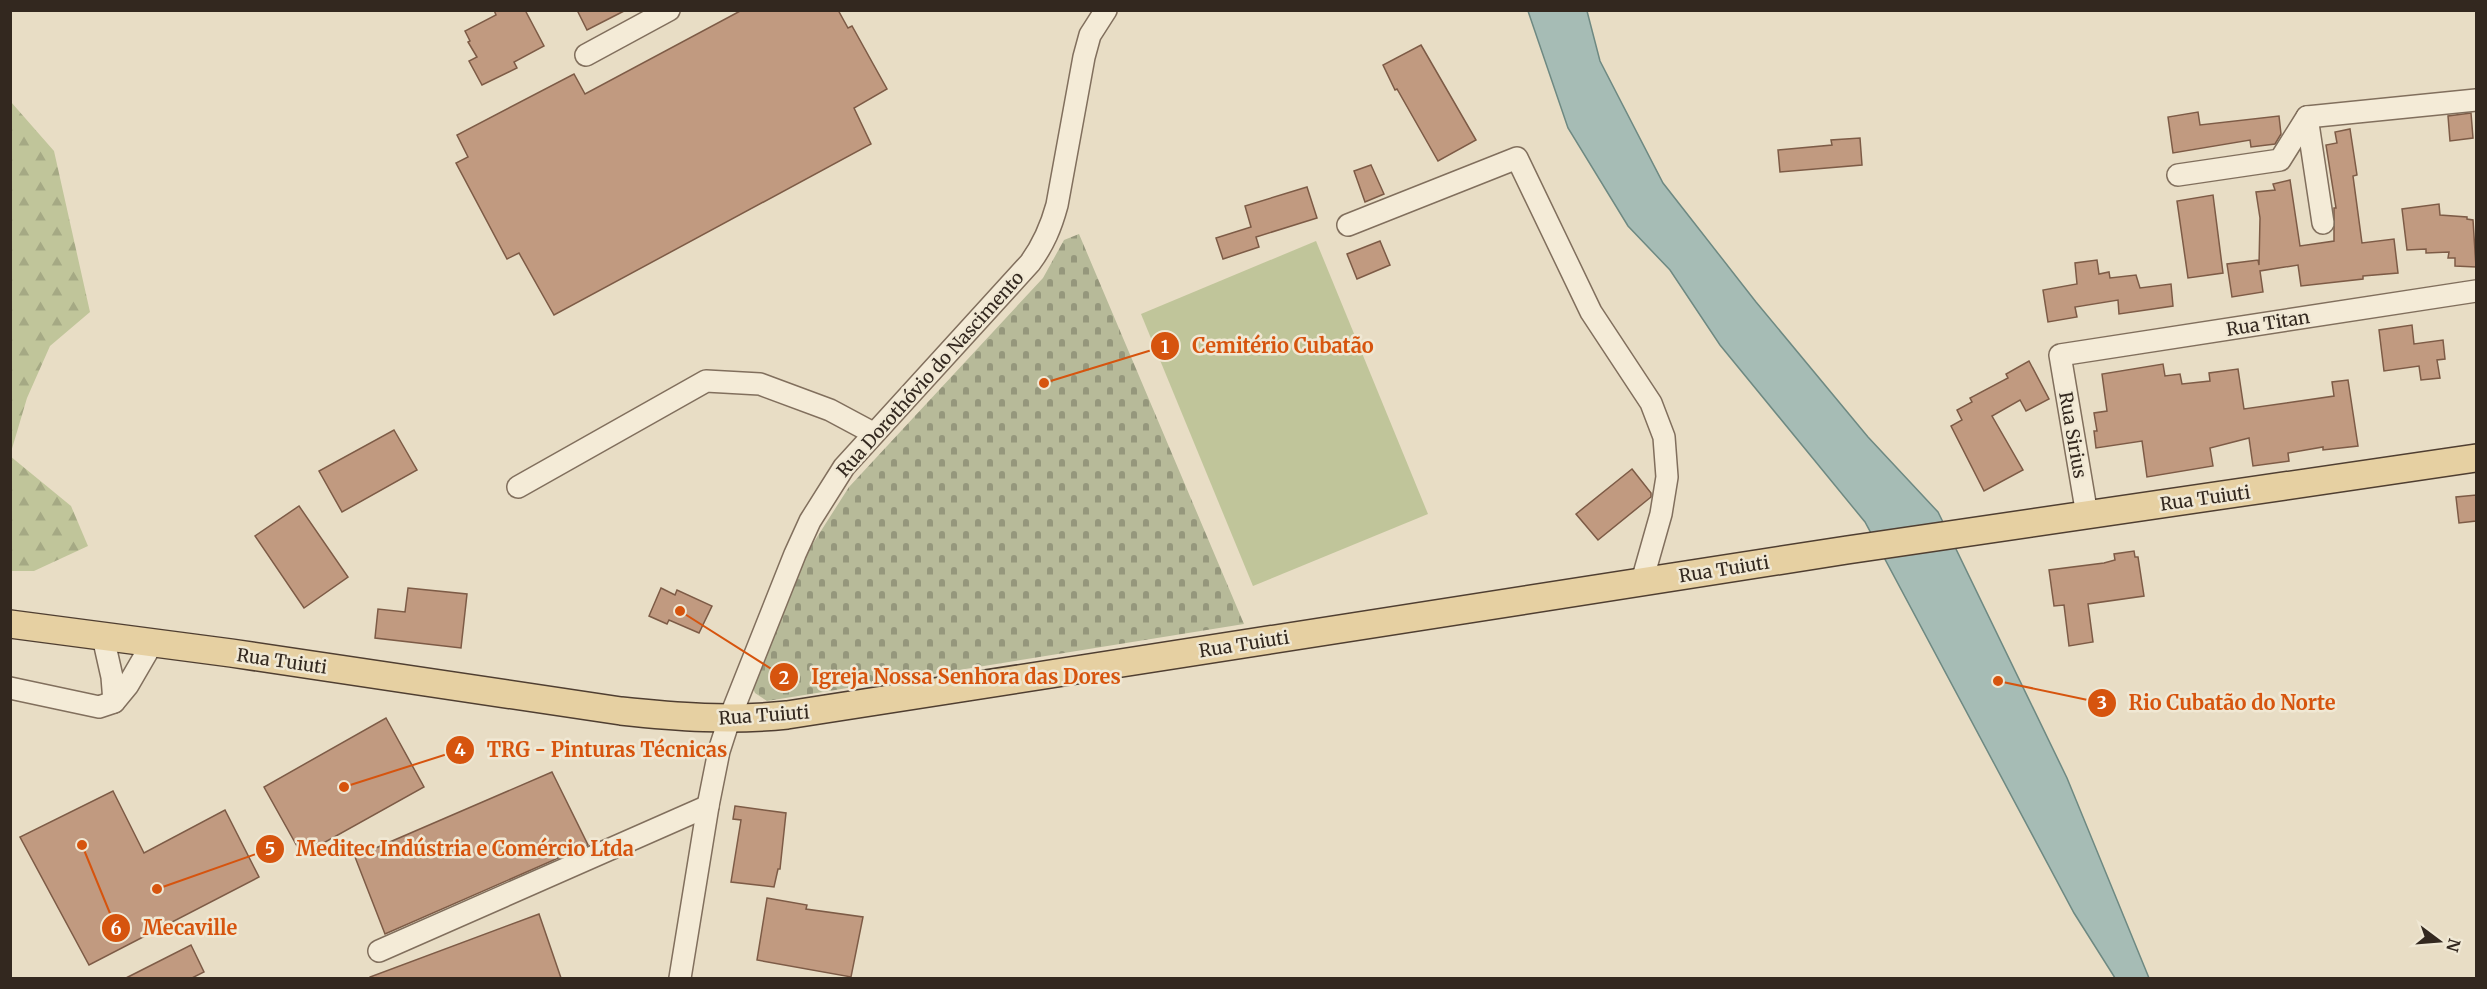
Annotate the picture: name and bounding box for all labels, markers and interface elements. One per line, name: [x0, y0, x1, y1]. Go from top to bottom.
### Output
street label: Rua Dorothóvio do Nascimento: [832, 266, 1028, 482]
street label: Rua Titan: [2225, 305, 2312, 341]
callout: Cemitério Cubatão: [1150, 327, 1386, 365]
text: Cemitério Cubatão: [1192, 333, 1374, 358]
text: 1: [1161, 335, 1169, 358]
street label: Rua Sirius: [2054, 390, 2092, 480]
street label: Rua Tuiuti: [2158, 480, 2252, 516]
street label: Rua Tuiuti: [1677, 551, 1771, 587]
street label: Rua Tuiuti: [1197, 626, 1291, 662]
street label: Rua Tuiuti: [235, 643, 329, 679]
callout: Igreja Nossa Senhora das Dores: [769, 658, 1133, 696]
text: Igreja Nossa Senhora das Dores: [811, 664, 1121, 689]
text: 2: [779, 666, 789, 689]
callout: Rio Cubatão do Norte: [2087, 684, 2348, 722]
text: Rio Cubatão do Norte: [2128, 690, 2336, 715]
text: 3: [2097, 691, 2107, 714]
street label: Rua Tuiuti: [718, 700, 810, 730]
callout: TRG - Pinturas Técnicas: [445, 731, 739, 769]
text: TRG - Pinturas Técnicas: [487, 737, 727, 762]
text: 4: [454, 738, 466, 761]
callout: Meditec Indústria e Comércio Ltda: [255, 830, 646, 868]
text: Meditec Indústria e Comércio Ltda: [296, 836, 634, 861]
text: 5: [265, 837, 275, 860]
callout: Mecaville: [101, 909, 249, 947]
north arrow: [2409, 911, 2469, 971]
text: Mecaville: [143, 915, 237, 940]
text: 6: [110, 917, 122, 940]
text: N: [2442, 936, 2465, 954]

